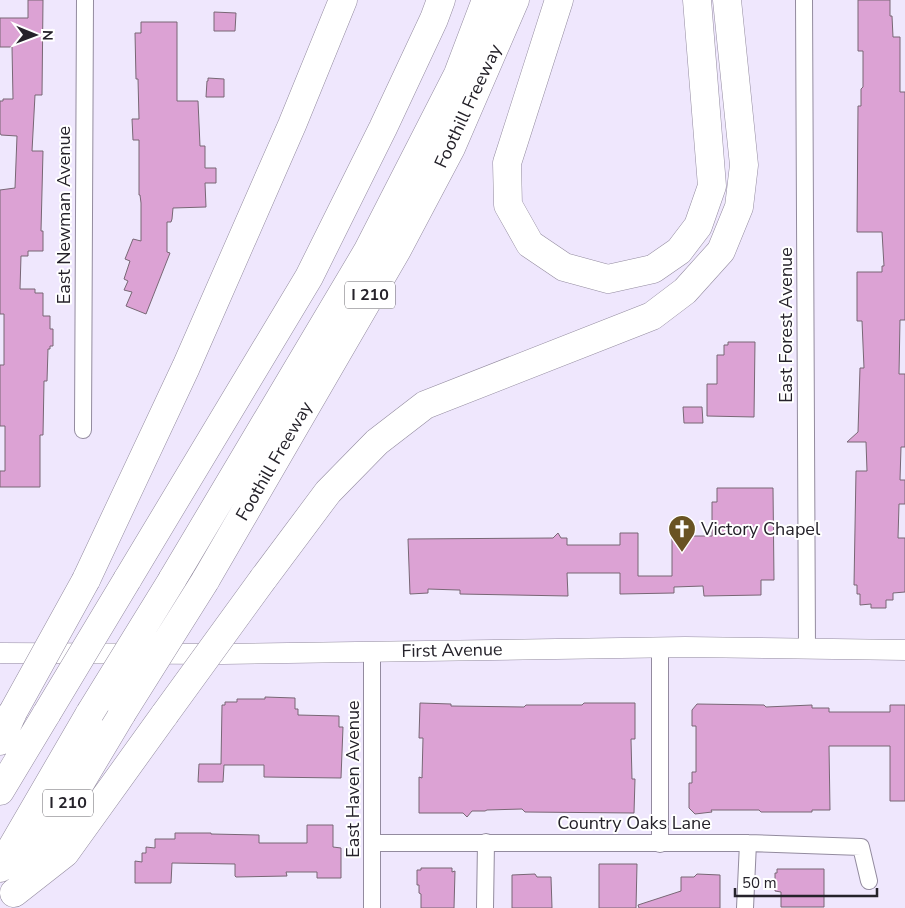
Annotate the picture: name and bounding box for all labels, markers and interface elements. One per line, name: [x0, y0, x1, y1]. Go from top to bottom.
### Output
north arrow: [10, 10, 60, 60]
text: N: [38, 30, 57, 41]
street label: Foothill Freeway: [429, 39, 508, 172]
street label: East Newman Avenue: [52, 126, 76, 304]
street label: East Forest Avenue: [774, 247, 798, 403]
road number: I 210: [345, 282, 395, 308]
street label: Foothill Freeway: [230, 396, 318, 525]
church icon: Victory Chapel: [667, 514, 697, 553]
place label: Victory Chapel: [700, 517, 821, 541]
street label: First Avenue: [401, 637, 503, 663]
street label: East Haven Avenue: [341, 700, 365, 858]
road number: I 210: [43, 790, 93, 816]
street label: Country Oaks Lane: [557, 811, 711, 835]
scale bar: [735, 866, 878, 898]
text: 50 m: [742, 873, 777, 893]

